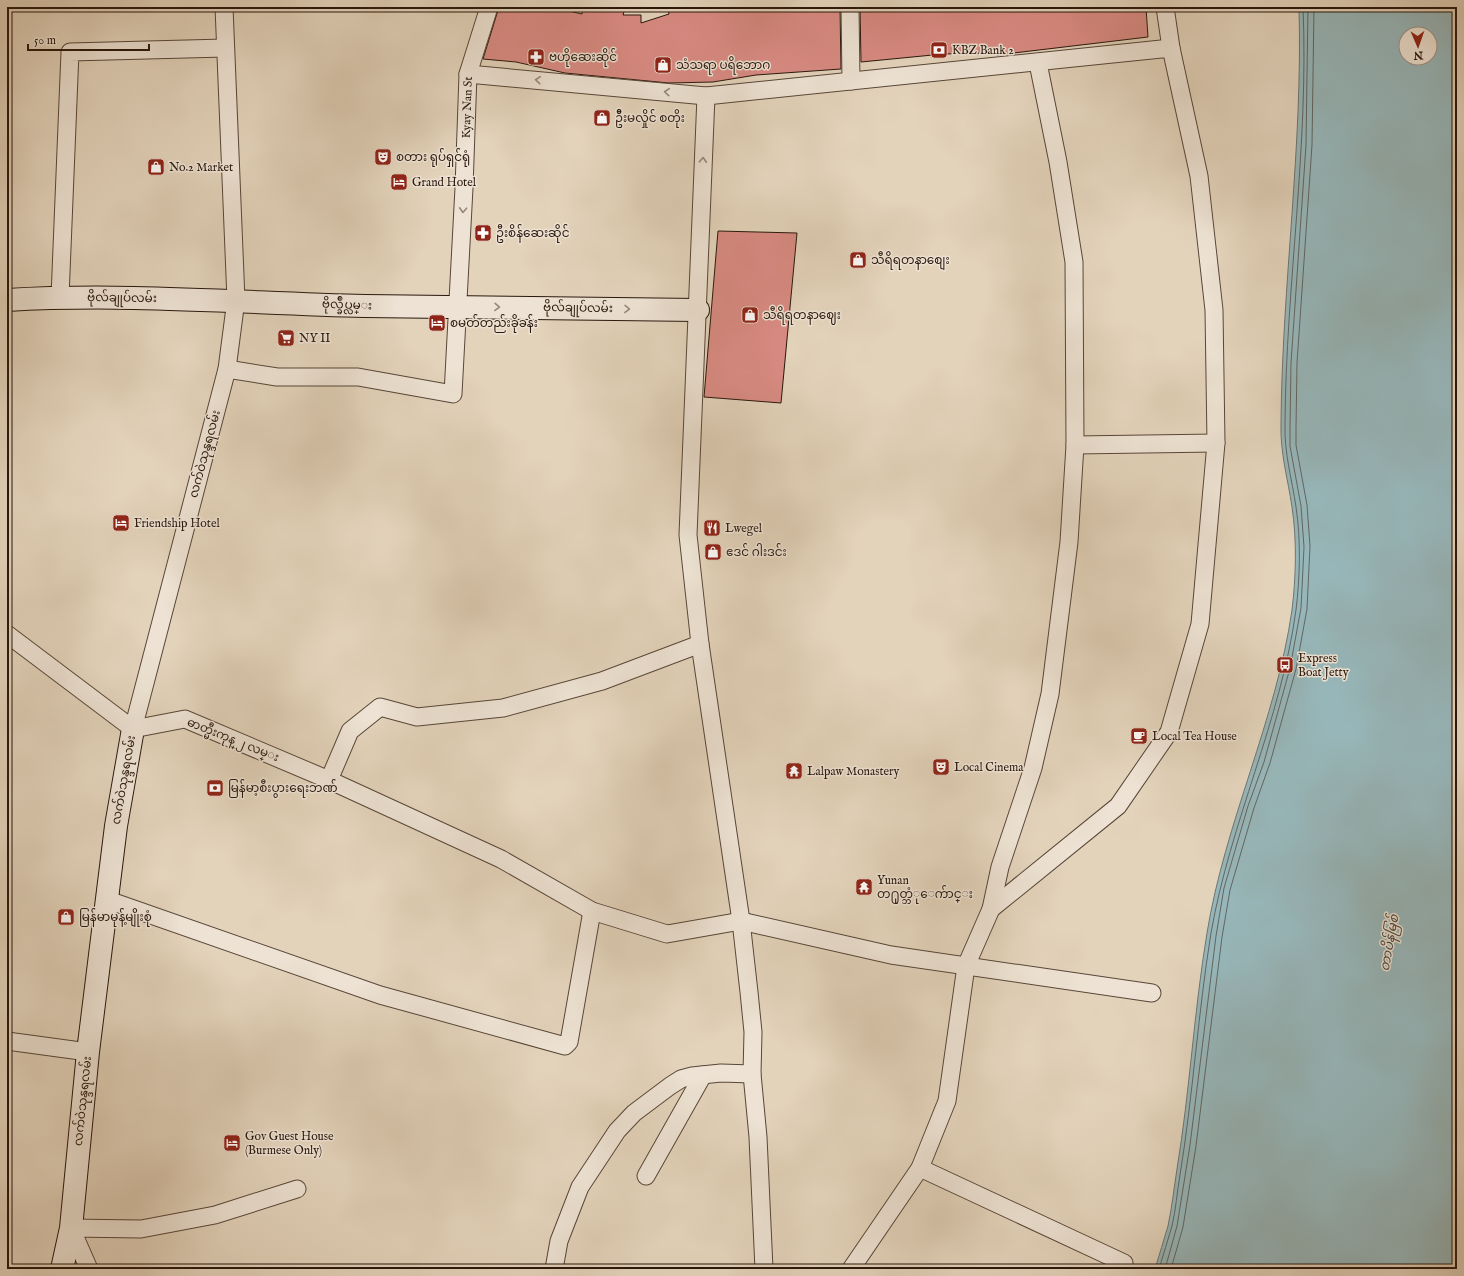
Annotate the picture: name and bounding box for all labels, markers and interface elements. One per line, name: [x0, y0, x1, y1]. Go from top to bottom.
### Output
scale bar: [28, 26, 149, 52]
north arrow: [1398, 26, 1438, 66]
text: 50 m: [34, 33, 56, 48]
bank icon: KBZ Bank 2: [929, 40, 949, 60]
place label: KBZ Bank 2: [952, 43, 1014, 58]
pharmacy icon: ဗဟိုဆေးဆိုင်: [526, 47, 546, 67]
place label: ဗဟိုဆေးဆိုင်: [549, 48, 617, 67]
text: N: [1413, 48, 1424, 62]
shop icon: သံသရာ ပရိဘောဂ: [653, 55, 673, 75]
place label: သံသရာ ပရိဘောဂ: [676, 56, 770, 75]
street label: Kyay Nan St: [458, 76, 475, 139]
one-way arrow: [535, 76, 541, 85]
one-way arrow: [664, 88, 670, 97]
shop icon: ဦီးမလှိုင် စတိုး: [592, 108, 612, 128]
place label: ဦီးမလှိုင် စတိုး: [615, 109, 685, 128]
theatre icon: စတား ရုပ်ရှင်ရုံ: [373, 147, 393, 167]
place label: စတား ရုပ်ရှင်ရုံ: [396, 148, 470, 167]
shop icon: No.2 Market: [146, 157, 166, 177]
one-way arrow: [698, 157, 707, 163]
place label: No.2 Market: [169, 160, 233, 175]
hotel icon: Grand Hotel: [389, 172, 409, 192]
place label: Grand Hotel: [412, 175, 477, 190]
one-way arrow: [459, 207, 467, 213]
pharmacy icon: ဦးစိန်ဆေးဆိုင်: [473, 223, 493, 243]
place label: ဦးစိန်ဆေးဆိုင်: [496, 224, 570, 243]
shop icon: သီရိရတနာစျေး: [848, 250, 868, 270]
place label: သီရိရတနာစျေး: [871, 251, 950, 270]
street label: ဗိုလ်ချုပ်လမ်း: [87, 288, 157, 308]
street label: ဗိုလ္ခ်ဳပ္လမ္း: [322, 295, 372, 316]
street label: ဗိုလ်ချုပ်လမ်း: [543, 298, 613, 318]
one-way arrow: [494, 302, 500, 311]
one-way arrow: [624, 304, 630, 313]
shop icon: သီရိရတနာဈေး: [740, 305, 760, 325]
place label: သီရိရတနာဈေး: [763, 306, 841, 325]
hotel icon: စမတ်တည်းခိုခန်း: [427, 313, 447, 333]
place label: စမတ်တည်းခိုခန်း: [450, 314, 538, 333]
supermarket icon: NY II: [276, 328, 296, 348]
place label: NY II: [299, 331, 330, 346]
street label: လက်ဝဲသုန္ဒရလမ်း: [184, 408, 226, 500]
hotel icon: Friendship Hotel: [111, 513, 131, 533]
place label: Friendship Hotel: [134, 516, 220, 532]
restaurant icon: Lwegel: [702, 518, 722, 538]
place label: Lwegel: [725, 521, 763, 536]
shop icon: ဧဒင် ဂါးဒင်း: [703, 542, 723, 562]
place label: ဧဒင် ဂါးဒင်း: [726, 543, 787, 560]
place label: Express Boat Jetty: [1298, 651, 1349, 681]
bus stop icon: Express Boat Jetty: [1275, 655, 1295, 675]
street label: ဓာတ္မီးကုန္ ၂ လမ္း: [184, 713, 282, 767]
cafe icon: Local Tea House: [1129, 726, 1149, 746]
place label: Local Tea House: [1152, 729, 1237, 744]
street label: လက်ဝဲသုန္ဒရလမ်း: [107, 734, 141, 826]
theatre icon: Local Cinema: [931, 757, 951, 777]
place label: Local Cinema: [954, 760, 1024, 775]
temple icon: Lalpaw Monastery: [784, 761, 804, 781]
place label: Lalpaw Monastery: [807, 764, 899, 780]
bank icon: မြန်မာ့စီးပွားရေးဘဏ်: [205, 778, 225, 798]
place label: မြန်မာ့စီးပွားရေးဘဏ်: [228, 779, 338, 798]
place label: Yunan တ႐ုတ္ဘံုေက်ာင္း: [877, 873, 973, 904]
temple icon: Yunan တ႐ုတ္ဘံုေက်ာင္း: [854, 877, 874, 897]
shop icon: မြန်မာမုန့်မျိုးစုံ: [56, 907, 76, 927]
place label: မြန်မာမုန့်မျိုးစုံ: [79, 908, 152, 927]
water label: တာပိန်မြစ်: [1375, 911, 1406, 973]
street label: လက်ဝဲသုန္ဒရလမ်း: [69, 1055, 97, 1147]
place label: Gov Guest House (Burmese Only): [245, 1129, 334, 1158]
hotel icon: Gov Guest House (Burmese Only): [222, 1133, 242, 1153]

